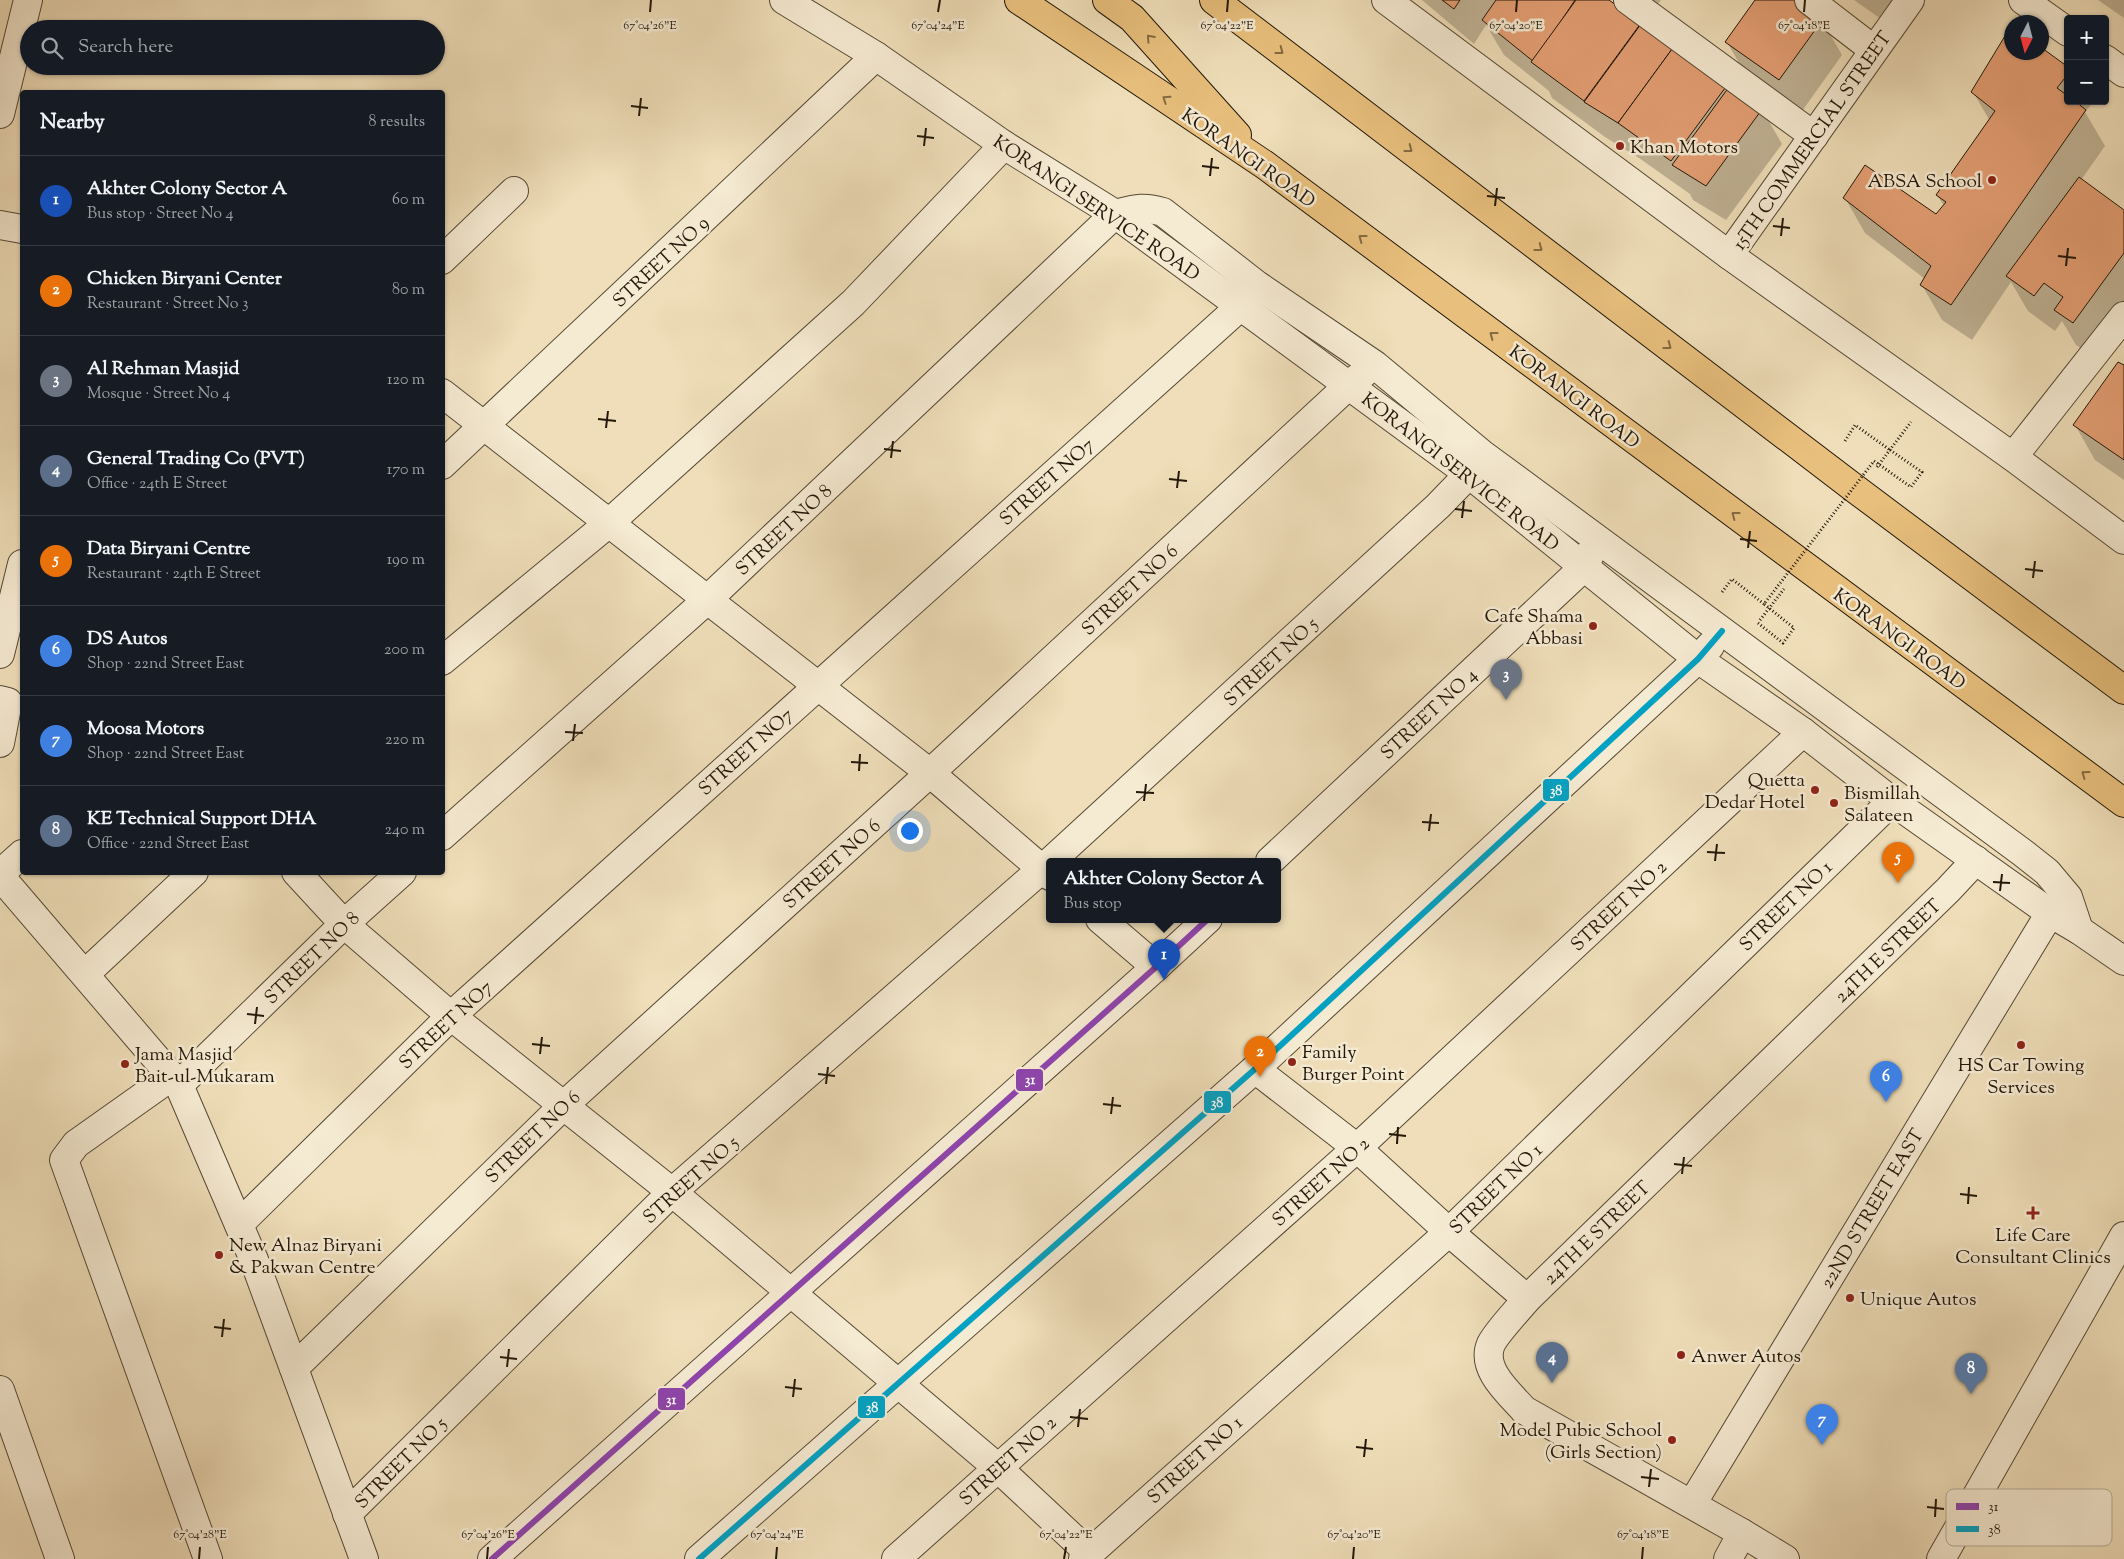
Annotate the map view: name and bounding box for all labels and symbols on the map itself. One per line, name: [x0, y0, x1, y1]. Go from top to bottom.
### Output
north arrow: [2004, 15, 2049, 60]
text: 67°04'26"E: [623, 17, 678, 35]
text: 67°04'24"E: [911, 17, 966, 35]
text: 67°04'22"E: [1201, 17, 1254, 35]
text: 67°04'20"E: [1489, 17, 1544, 35]
text: 67°04'18"E: [1778, 17, 1831, 35]
street label: 15TH COMMERCIAL STREET: [1727, 27, 1899, 256]
one-way arrow: [1147, 35, 1156, 44]
one-way arrow: [1274, 45, 1283, 53]
one-way arrow: [1162, 96, 1172, 105]
street label: KORANGI ROAD: [1175, 103, 1320, 215]
street label: KORANGI SERVICE ROAD: [987, 130, 1205, 289]
place label: Khan Motors: [1630, 135, 1738, 162]
marker: Khan Motors: [1614, 140, 1626, 152]
one-way arrow: [1404, 144, 1413, 153]
place label: ABSA School: [1868, 169, 1982, 196]
marker: ABSA School: [1986, 174, 1998, 186]
street label: STREET NO 9: [607, 211, 716, 315]
one-way arrow: [1358, 235, 1368, 244]
one-way arrow: [1533, 242, 1543, 251]
one-way arrow: [1489, 332, 1499, 341]
street label: KORANGI ROAD: [1502, 340, 1645, 456]
one-way arrow: [1662, 341, 1671, 349]
street label: KORANGI SERVICE ROAD: [1355, 387, 1564, 559]
street label: STREET NO7: [994, 433, 1101, 533]
street label: STREET NO 8: [730, 479, 839, 583]
one-way arrow: [1731, 512, 1741, 521]
street label: STREET NO 6: [1076, 539, 1185, 643]
street label: KORANGI ROAD: [1827, 583, 1970, 697]
place label: Cafe Shama Abbasi: [1484, 604, 1583, 653]
street label: STREET NO 5: [1218, 611, 1325, 714]
marker: Cafe Shama Abbasi: [1587, 620, 1599, 632]
pin: 3: [1490, 659, 1522, 700]
street label: STREET NO 4: [1375, 662, 1484, 767]
street label: STREET NO7: [693, 703, 800, 803]
place label: Quetta Dedar Hotel: [1705, 768, 1805, 817]
one-way arrow: [2081, 771, 2091, 780]
line badge: 38: [1542, 778, 1570, 802]
place label: Bismillah Salateen: [1844, 781, 1920, 830]
text: 38: [1550, 782, 1562, 802]
marker: Quetta Dedar Hotel: [1809, 784, 1821, 796]
marker: Bismillah Salateen: [1828, 797, 1840, 809]
street label: STREET NO 6: [778, 813, 888, 916]
your location: [897, 818, 923, 844]
pin: 5: [1882, 842, 1914, 883]
street label: STREET NO 2: [1566, 855, 1674, 959]
street label: STREET NO 1: [1734, 855, 1840, 958]
street label: 24TH E STREET: [1829, 894, 1948, 1010]
street label: STREET NO 8: [259, 906, 367, 1011]
pin: 1: [1148, 939, 1180, 980]
street label: STREET NO7: [394, 975, 500, 1076]
pin: 2: [1244, 1036, 1276, 1077]
marker: HS Car Towing Services: [2015, 1039, 2027, 1051]
place label: Family Burger Point: [1302, 1040, 1405, 1089]
place label: Jama Masjid Bait-ul-Mukaram: [134, 1042, 275, 1091]
place label: HS Car Towing Services: [1958, 1053, 2084, 1102]
marker: Family Burger Point: [1286, 1056, 1298, 1068]
marker: Jama Masjid Bait-ul-Mukaram: [119, 1058, 131, 1070]
pin: 6: [1870, 1061, 1902, 1102]
line badge: 31: [1015, 1068, 1044, 1092]
text: 31: [1025, 1071, 1035, 1091]
street label: STREET NO 6: [480, 1085, 588, 1190]
line badge: 38: [1203, 1090, 1232, 1114]
text: 38: [1211, 1094, 1223, 1114]
street label: 22ND STREET EAST: [1815, 1124, 1932, 1294]
street label: STREET NO 5: [638, 1130, 746, 1231]
street label: STREET NO 2: [1267, 1132, 1376, 1234]
street label: STREET NO 1: [1444, 1138, 1550, 1241]
street label: 24TH E STREET: [1538, 1176, 1657, 1292]
marker: Life Care Consultant Clinics: [2026, 1206, 2040, 1220]
place label: Life Care Consultant Clinics: [1955, 1223, 2111, 1272]
place label: New Alnaz Biryani & Pakwan Centre: [229, 1233, 382, 1282]
marker: New Alnaz Biryani & Pakwan Centre: [213, 1249, 225, 1261]
place label: Unique Autos: [1860, 1287, 1976, 1314]
marker: Unique Autos: [1844, 1292, 1856, 1304]
pin: 4: [1536, 1342, 1568, 1383]
place label: Anwer Autos: [1691, 1344, 1801, 1371]
marker: Anwer Autos: [1675, 1349, 1687, 1361]
pin: 8: [1955, 1353, 1987, 1394]
line badge: 31: [657, 1387, 686, 1411]
text: 31: [666, 1391, 676, 1411]
line badge: 38: [857, 1395, 886, 1419]
text: 38: [866, 1399, 878, 1419]
pin: 7: [1806, 1404, 1838, 1445]
street label: STREET NO 1: [1142, 1410, 1250, 1511]
street label: STREET NO 5: [350, 1411, 454, 1516]
street label: STREET NO 2: [954, 1411, 1063, 1513]
place label: Model Pubic School (Girls Section): [1499, 1418, 1662, 1467]
marker: Model Pubic School (Girls Section): [1666, 1434, 1678, 1446]
legend: [1946, 1489, 2112, 1546]
text: 31: [1988, 1498, 1999, 1518]
text: 38: [1988, 1521, 2001, 1541]
text: 67°04'28"E: [173, 1526, 228, 1544]
text: 67°04'26"E: [461, 1526, 516, 1544]
text: 67°04'24"E: [750, 1526, 805, 1544]
text: 67°04'22"E: [1040, 1526, 1093, 1544]
text: 67°04'20"E: [1327, 1526, 1382, 1544]
text: 67°04'18"E: [1617, 1526, 1670, 1544]

